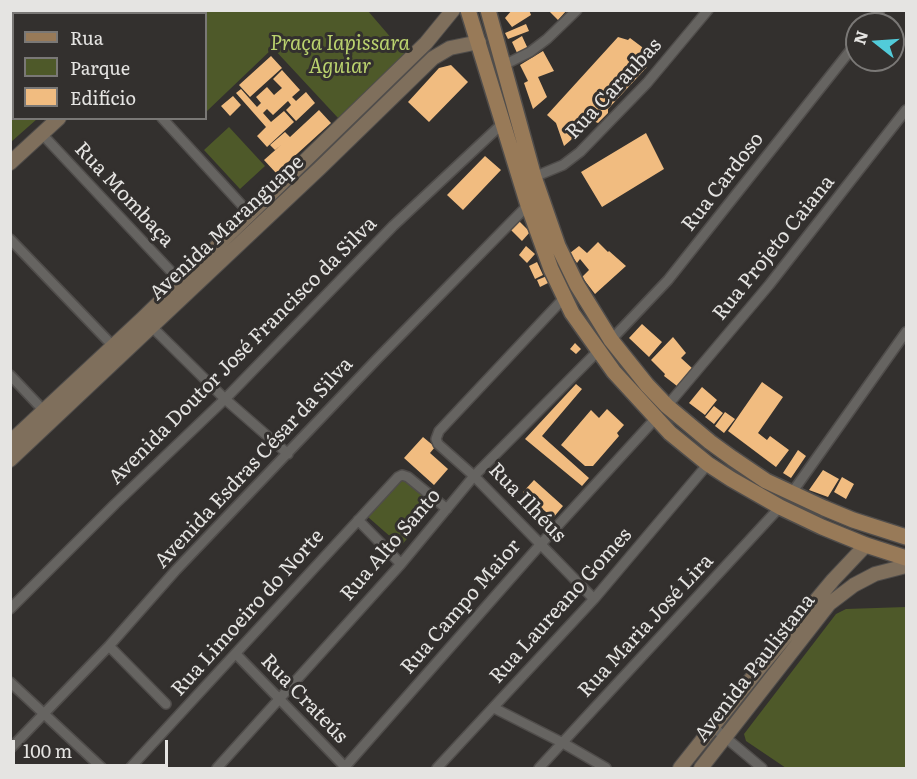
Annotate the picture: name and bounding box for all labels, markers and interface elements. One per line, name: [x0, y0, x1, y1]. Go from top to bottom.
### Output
legend: [12, 12, 207, 120]
north arrow: [845, 12, 905, 72]
text: Rua: [70, 24, 103, 51]
text: N: [846, 27, 873, 47]
park label: Praça Iapissara Aguiar: [270, 32, 410, 79]
street label: Rua Caraubas: [561, 34, 667, 144]
text: Parque: [70, 54, 130, 81]
text: Edifício: [70, 84, 136, 111]
street label: Rua Cardoso: [677, 128, 769, 236]
street label: Rua Mombaça: [69, 138, 179, 252]
street label: Avenida Maranguape: [145, 150, 309, 306]
street label: Rua Projeto Caiana: [708, 171, 840, 325]
street label: Avenida Doutor José Francisco da Silva: [104, 212, 382, 490]
street label: Avenida Esdras César da Silva: [150, 353, 358, 573]
street label: Rua Ilhéus: [483, 458, 571, 548]
street label: Rua Alto Santo: [336, 484, 446, 606]
street label: Rua Laureano Gomes: [485, 523, 637, 689]
street label: Rua Limoeiro do Norte: [167, 525, 329, 701]
street label: Rua Campo Maior: [396, 535, 526, 679]
street label: Rua Maria José Lira: [573, 549, 719, 703]
street label: Avenida Paulistana: [690, 589, 820, 747]
street label: Rua Crateús: [256, 649, 352, 749]
scale bar: [15, 728, 171, 766]
text: 100 m: [23, 737, 72, 764]

